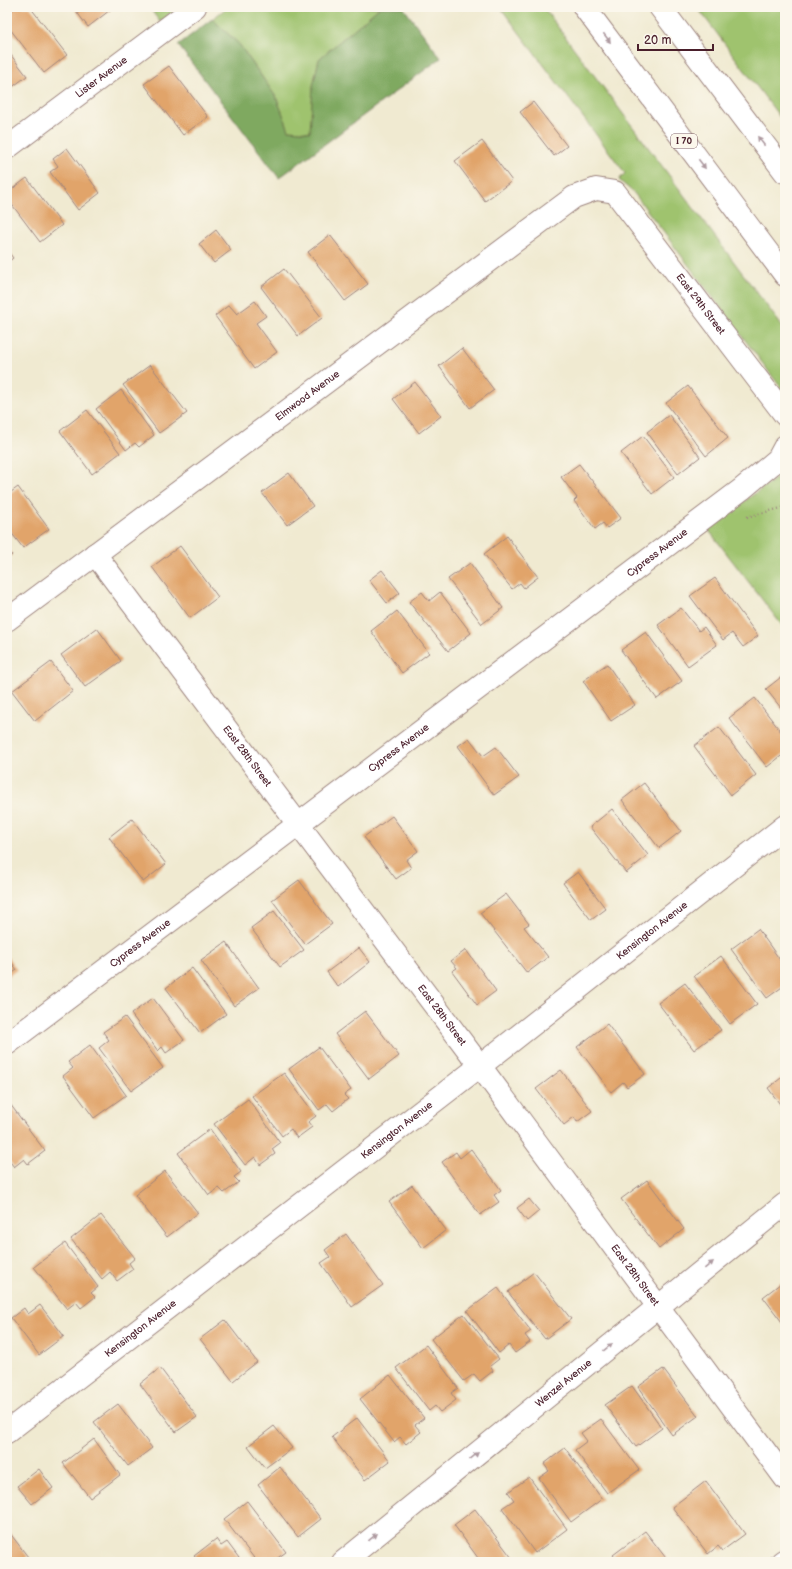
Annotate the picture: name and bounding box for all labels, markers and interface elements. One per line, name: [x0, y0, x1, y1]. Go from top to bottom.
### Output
scale bar: [638, 26, 713, 52]
one-way arrow: [603, 33, 611, 44]
text: 20 m: [644, 33, 671, 48]
street label: Lister Avenue: [73, 54, 130, 101]
road number: I 70: [671, 134, 697, 148]
one-way arrow: [757, 136, 766, 147]
one-way arrow: [698, 159, 706, 170]
street label: East 29th Street: [673, 271, 727, 337]
street label: Elmwood Avenue: [273, 368, 342, 424]
street label: Cypress Avenue: [625, 526, 690, 580]
street label: Cypress Avenue: [366, 721, 432, 775]
street label: East 28th Street: [220, 723, 274, 789]
street label: Kensington Avenue: [614, 899, 690, 962]
street label: Cypress Avenue: [108, 917, 173, 970]
street label: East 28th Street: [415, 982, 469, 1048]
street label: Kensington Avenue: [359, 1099, 435, 1162]
street label: East 28th Street: [608, 1242, 662, 1308]
one-way arrow: [703, 1261, 714, 1270]
street label: Kensington Avenue: [103, 1297, 179, 1360]
one-way arrow: [602, 1343, 613, 1352]
street label: Wenzel Avenue: [533, 1357, 594, 1410]
one-way arrow: [469, 1451, 480, 1460]
one-way arrow: [368, 1533, 379, 1542]

